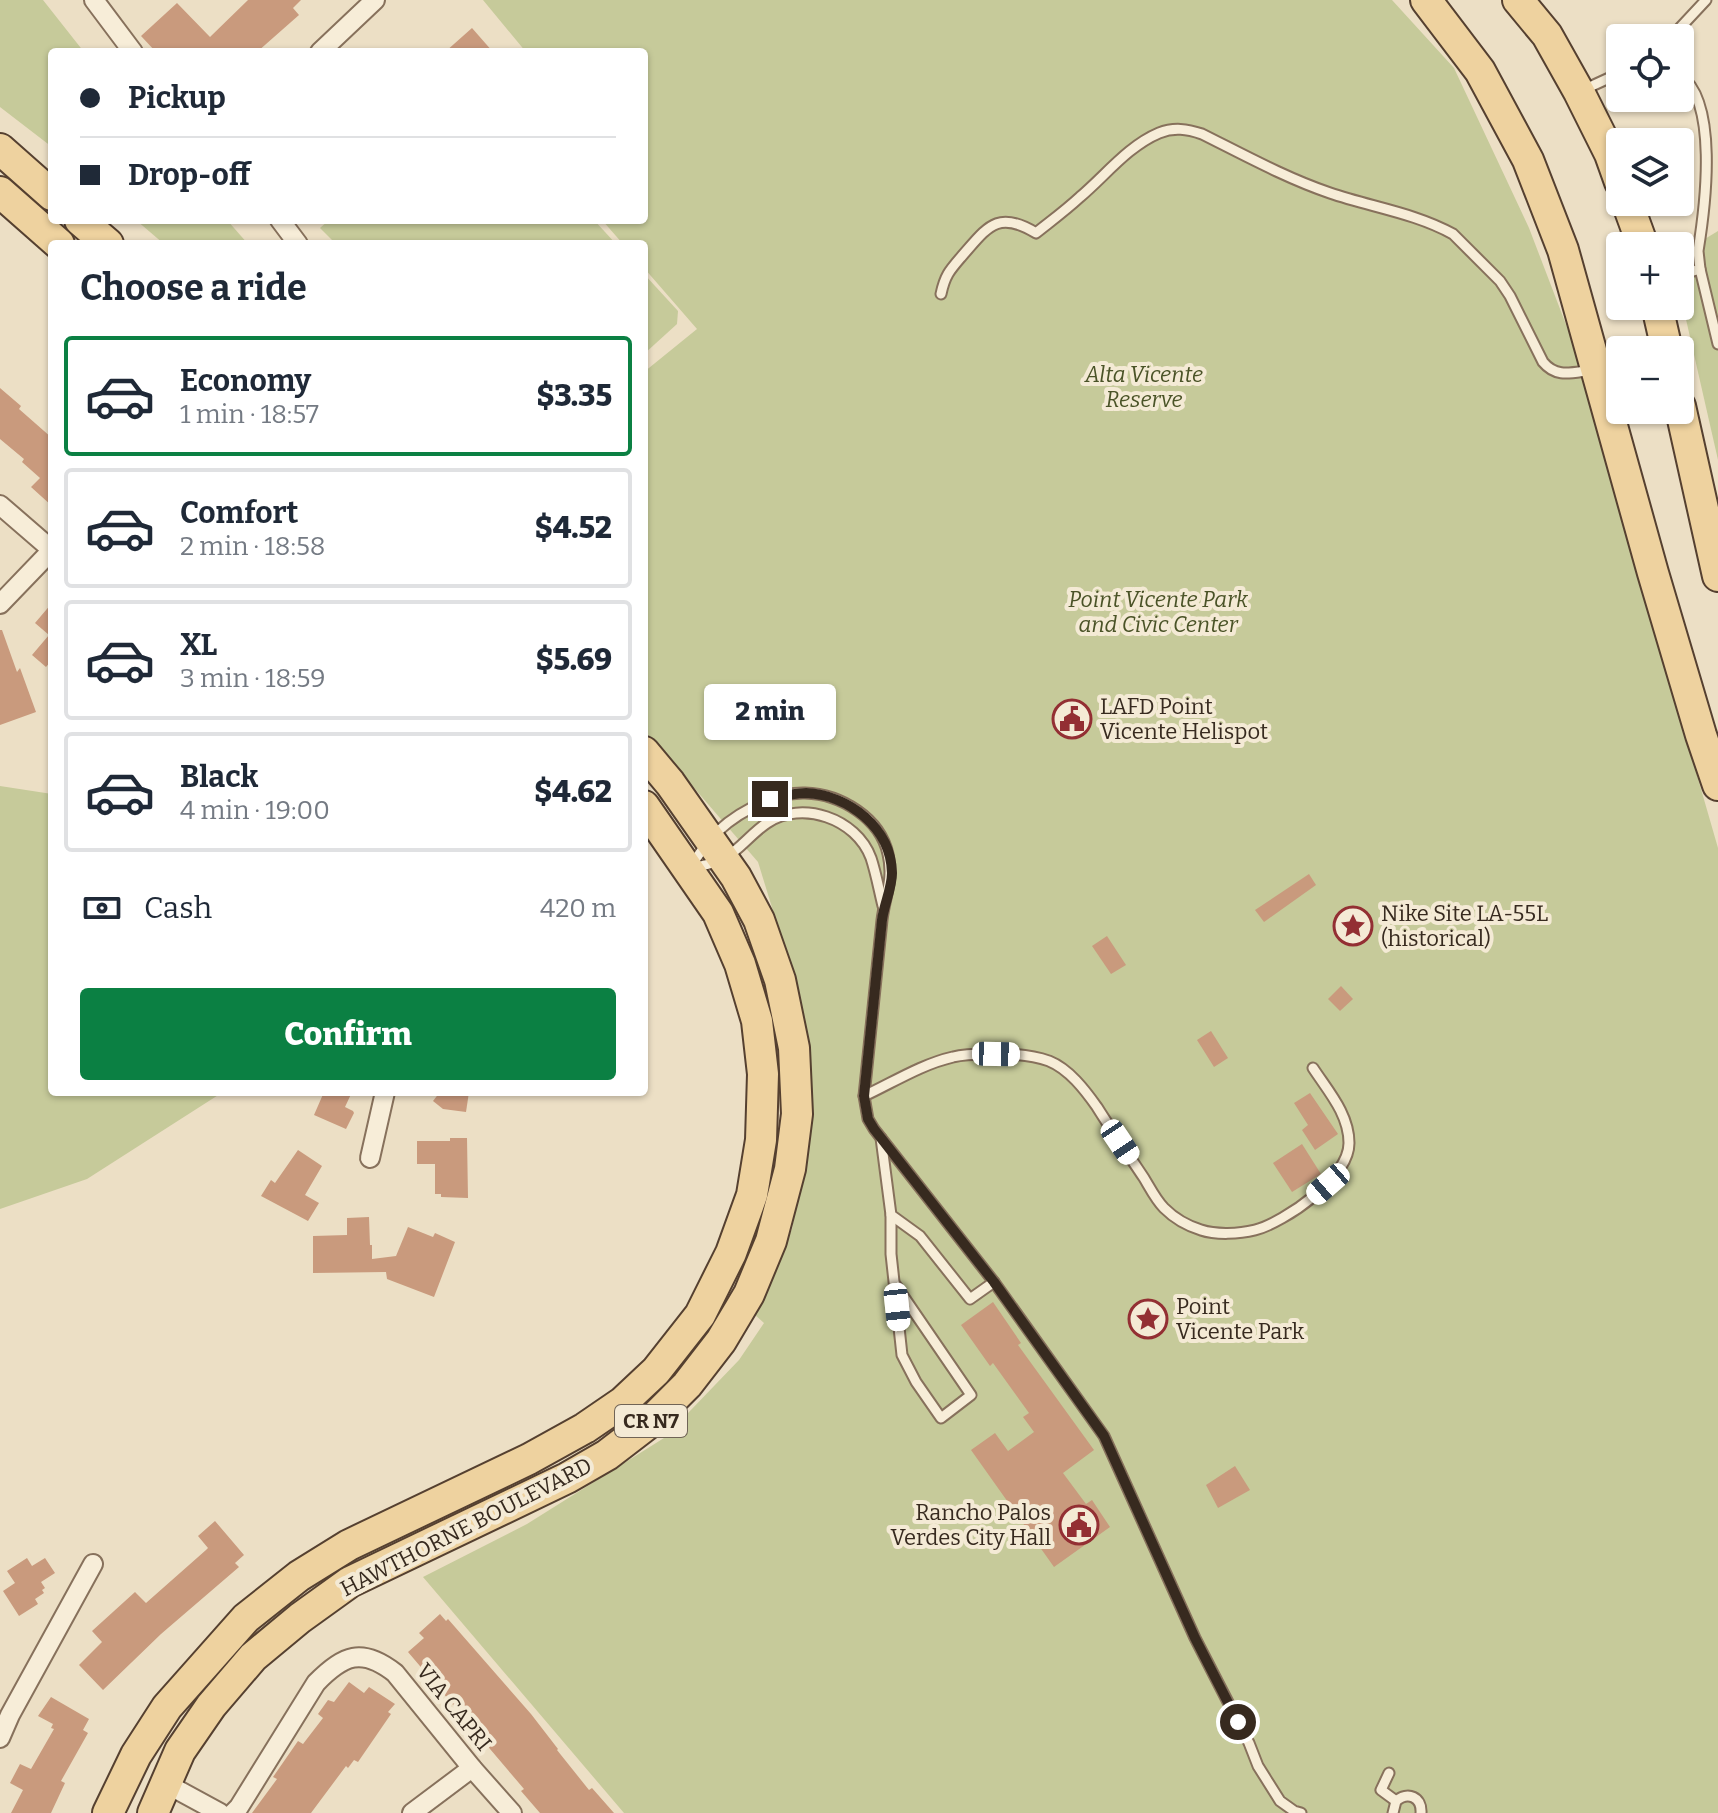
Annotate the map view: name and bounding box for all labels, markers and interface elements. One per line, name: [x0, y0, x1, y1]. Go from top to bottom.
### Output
map controls: [1606, 24, 1694, 424]
button: locate: [1606, 24, 1694, 112]
text: Pickup: [128, 80, 226, 116]
button: layers: [1606, 128, 1694, 216]
text: Drop-off: [128, 157, 250, 193]
button: +: [1606, 232, 1694, 320]
text: Choose a ride: [80, 266, 307, 310]
button: −: [1606, 336, 1694, 424]
icon: car: [84, 360, 156, 432]
park label: Alta Vicente Reserve: [1084, 361, 1203, 413]
text: Economy: [180, 363, 311, 399]
text: $3.35: [536, 378, 612, 414]
text: 1 min · 18:57: [180, 399, 319, 430]
icon: car: [84, 492, 156, 564]
text: Comfort: [180, 495, 298, 531]
text: $4.52: [535, 510, 612, 546]
text: 2 min · 18:58: [180, 531, 325, 562]
park label: Point Vicente Park and Civic Center: [1068, 586, 1249, 638]
icon: car: [84, 624, 156, 696]
text: XL: [180, 627, 217, 663]
text: $5.69: [536, 642, 612, 678]
text: 3 min · 18:59: [180, 663, 325, 694]
callout: 2 min: [704, 683, 836, 739]
place label: LAFD Point Vicente Helispot: [1100, 693, 1268, 745]
text: 2 min: [735, 696, 805, 727]
public building icon: LAFD Point Vicente Helispot: [1051, 698, 1093, 740]
icon: car: [84, 756, 156, 828]
text: Black: [180, 759, 258, 795]
text: $4.62: [534, 774, 612, 810]
route end: [752, 781, 788, 817]
text: 4 min · 19:00: [180, 795, 330, 826]
icon: cash: [80, 886, 124, 930]
text: Cash: [144, 890, 212, 926]
text: 420 m: [540, 893, 616, 924]
place label: Nike Site LA-55L (historical): [1381, 900, 1548, 952]
place icon: Nike Site LA-55L (historical): [1332, 905, 1374, 947]
button: Confirm: [80, 988, 616, 1080]
car: [972, 1042, 1020, 1066]
car: [1097, 1115, 1143, 1169]
car: [1302, 1159, 1354, 1209]
car: [883, 1282, 911, 1332]
place label: Point Vicente Park: [1176, 1293, 1305, 1345]
place icon: Point Vicente Park: [1127, 1298, 1169, 1340]
road number: CR N7: [615, 1405, 687, 1437]
street label: HAWTHORNE BOULEVARD: [336, 1452, 596, 1602]
place label: Rancho Palos Verdes City Hall: [890, 1499, 1051, 1551]
public building icon: Rancho Palos Verdes City Hall: [1058, 1504, 1100, 1546]
street label: VIA CAPRI: [410, 1658, 498, 1756]
route start: [1220, 1704, 1256, 1740]

